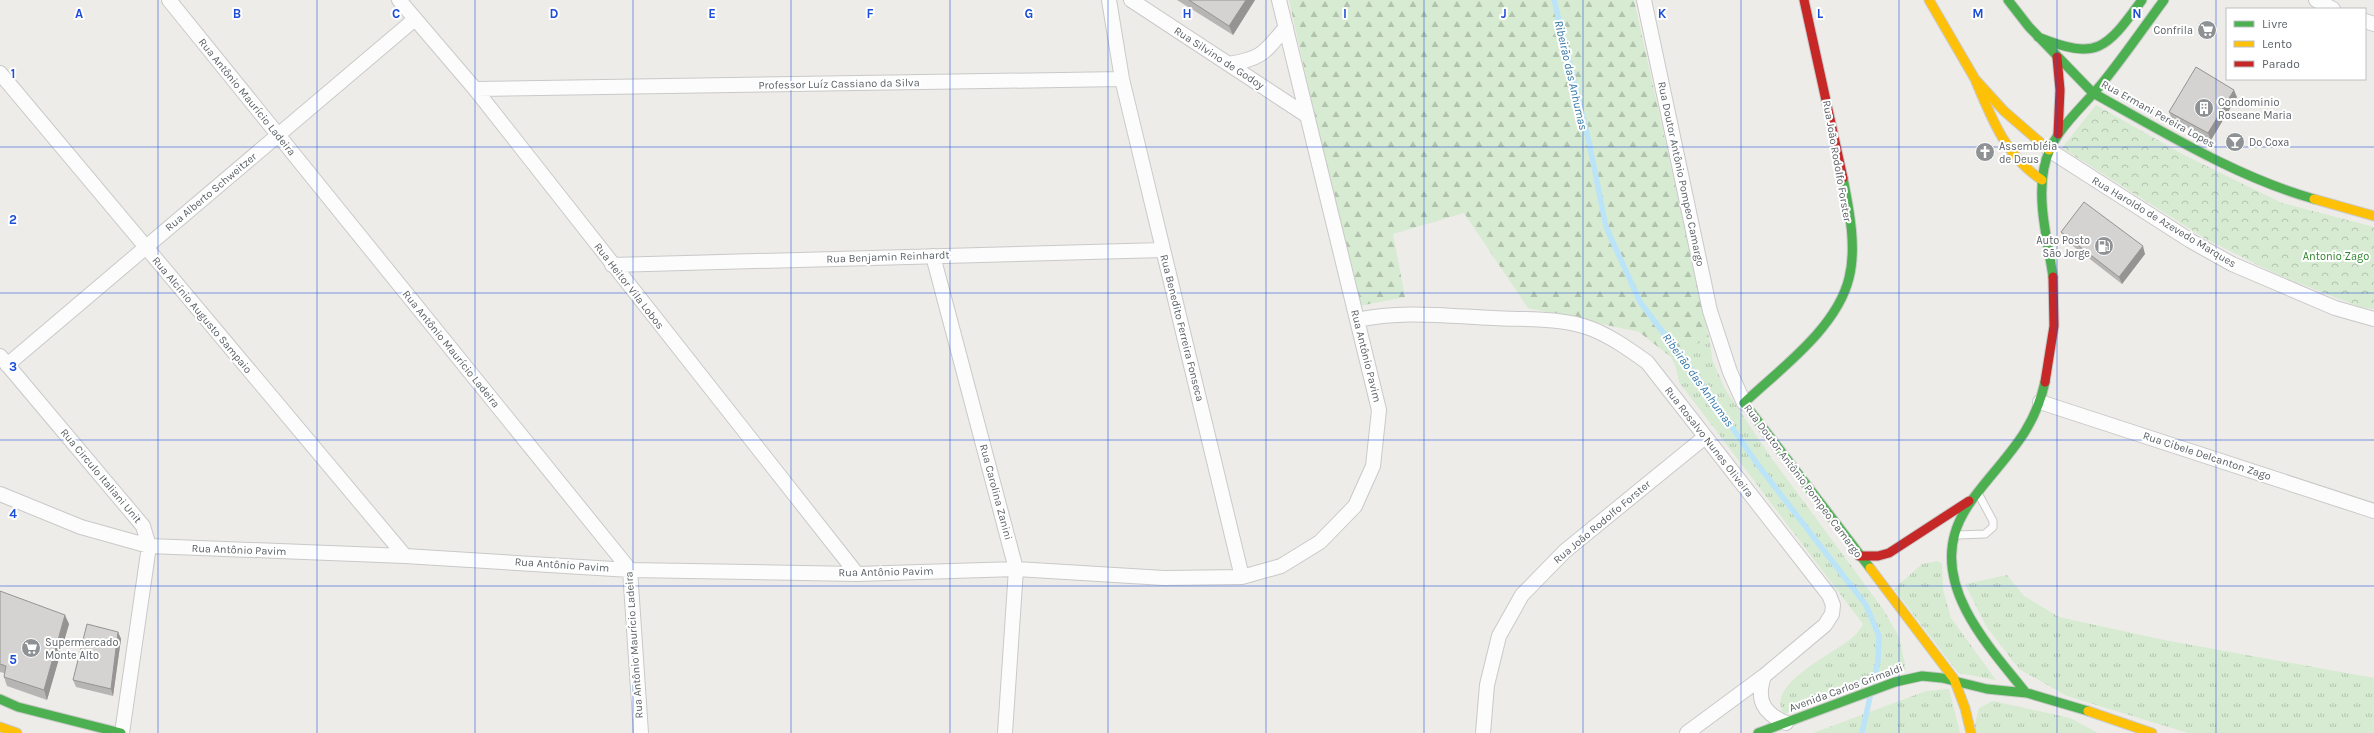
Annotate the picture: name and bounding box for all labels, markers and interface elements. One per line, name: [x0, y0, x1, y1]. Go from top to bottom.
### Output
text: A: [75, 6, 83, 21]
text: B: [233, 6, 241, 21]
text: C: [392, 6, 400, 21]
text: D: [550, 6, 559, 21]
text: E: [708, 6, 716, 21]
text: F: [866, 6, 874, 21]
text: G: [1025, 6, 1033, 21]
text: H: [1182, 6, 1192, 21]
text: I: [1343, 6, 1347, 21]
text: J: [1501, 6, 1507, 21]
text: K: [1658, 6, 1667, 21]
text: L: [1817, 6, 1824, 21]
text: M: [1972, 6, 1984, 21]
text: N: [2132, 6, 2142, 21]
legend: [2226, 8, 2366, 80]
text: Livre: [2262, 17, 2288, 31]
water label: Ribeirão das Anhumas: [1552, 19, 1590, 131]
supermarket icon: Confrila: [2196, 19, 2218, 41]
street label: Rua Silvino de Godoy: [1172, 24, 1266, 92]
place label: Confrila: [2153, 24, 2193, 37]
street label: Rua Antônio Maurício Ladeira: [196, 36, 298, 158]
text: Lento: [2262, 37, 2292, 51]
text: Parado: [2262, 57, 2300, 71]
text: 1: [11, 66, 15, 81]
street label: Professor Luíz Cassiano da Silva: [758, 76, 920, 92]
street label: Rua Ermani Pereira Lopes: [2099, 77, 2217, 151]
street label: Rua Doutor Antônio Pompeo Camargo: [1655, 80, 1707, 268]
place label: Condominio Roseane Maria: [2218, 96, 2292, 122]
building icon: Condominio Roseane Maria: [2193, 97, 2215, 119]
street label: Rua João Rodolfo Forster: [1820, 99, 1854, 223]
bar icon: Do Coxa: [2224, 131, 2246, 153]
place label: Do Coxa: [2249, 136, 2289, 149]
place label: Assembléia de Deus: [1999, 140, 2057, 166]
church icon: Assembléia de Deus: [1974, 141, 1996, 163]
street label: Rua Alberto Schweitzer: [163, 150, 259, 234]
street label: Rua Haroldo de Azevedo Marques: [2090, 174, 2239, 270]
text: 2: [9, 212, 17, 227]
place label: Auto Posto São Jorge: [2036, 234, 2090, 260]
fuel station icon: Auto Posto São Jorge: [2093, 235, 2115, 257]
street label: Rua Heitor Vila Lobos: [591, 240, 667, 332]
street label: Rua Benjamin Reinhardt: [826, 248, 950, 266]
park label: Antonio Zago: [2303, 250, 2369, 263]
street label: Rua Benedito Ferreira Fonseca: [1157, 253, 1207, 403]
street label: Rua Alcínio Augusto Sampaio: [149, 254, 255, 376]
street label: Rua Antônio Maurício Ladeira: [400, 288, 502, 410]
street label: Rua Antônio Pavim: [1348, 308, 1384, 404]
water label: Ribeirão das Anhumas: [1659, 331, 1737, 430]
text: 3: [9, 359, 17, 374]
street label: Rua Rosalvo Nunes Oliveira: [1662, 384, 1756, 500]
street label: Rua Doutor Antônio Pompeo Camargo: [1741, 402, 1865, 560]
street label: Rua Circulo Italiani Unit: [58, 426, 144, 526]
street label: Rua Cibele Delcanton Zago: [2141, 429, 2273, 483]
street label: Rua Carolina Zanini: [977, 443, 1015, 541]
street label: Rua João Rodolfo Forster: [1551, 477, 1653, 566]
text: 4: [9, 506, 17, 521]
street label: Rua Antônio Pavim: [191, 542, 287, 558]
street label: Rua Antônio Pavim: [514, 555, 610, 575]
street label: Rua Antônio Pavim: [838, 565, 934, 579]
street label: Rua Antônio Maurício Ladeira: [622, 571, 646, 719]
place label: Supermercado Monte Alto: [45, 636, 119, 662]
supermarket icon: Supermercado Monte Alto: [20, 637, 42, 659]
text: 5: [9, 652, 17, 667]
street label: Avenida Carlos Grimaldi: [1787, 661, 1905, 715]

